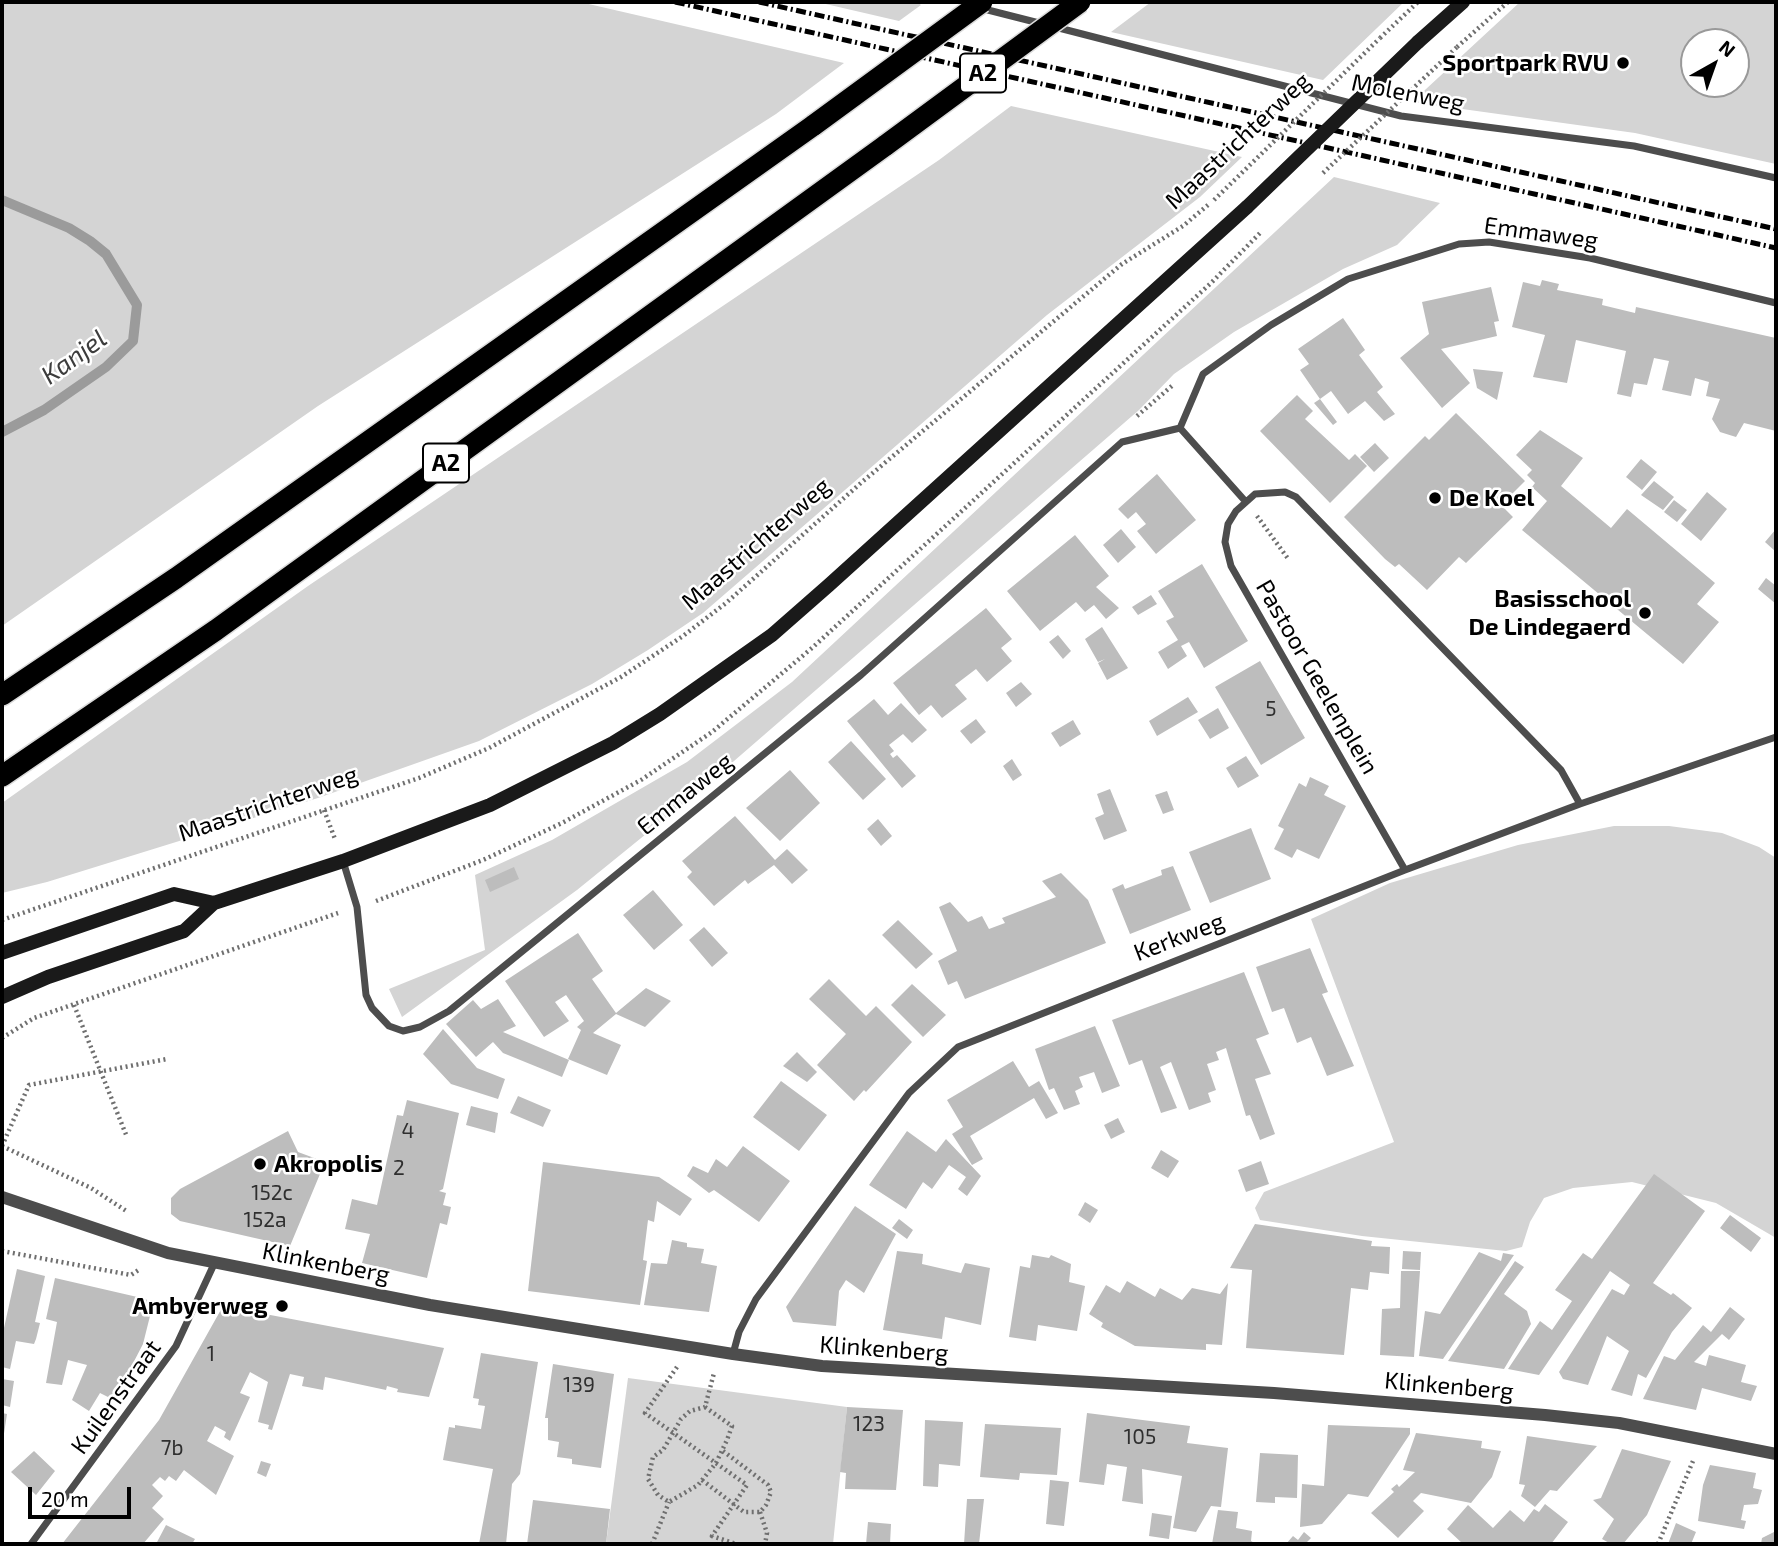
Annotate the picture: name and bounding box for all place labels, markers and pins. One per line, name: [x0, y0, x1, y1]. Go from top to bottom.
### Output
place label: Sportpark RVU: [1442, 49, 1609, 77]
marker: Sportpark RVU: [1615, 55, 1631, 71]
place label: De Koel: [1449, 484, 1534, 512]
marker: De Koel: [1427, 490, 1443, 506]
place label: Basisschool De Lindegaerd: [1469, 585, 1631, 641]
marker: Basisschool De Lindegaerd: [1637, 605, 1653, 621]
place label: Akropolis: [274, 1150, 383, 1178]
marker: Akropolis: [252, 1156, 268, 1172]
place label: Ambyerweg: [132, 1292, 268, 1320]
marker: Ambyerweg: [274, 1298, 290, 1314]

